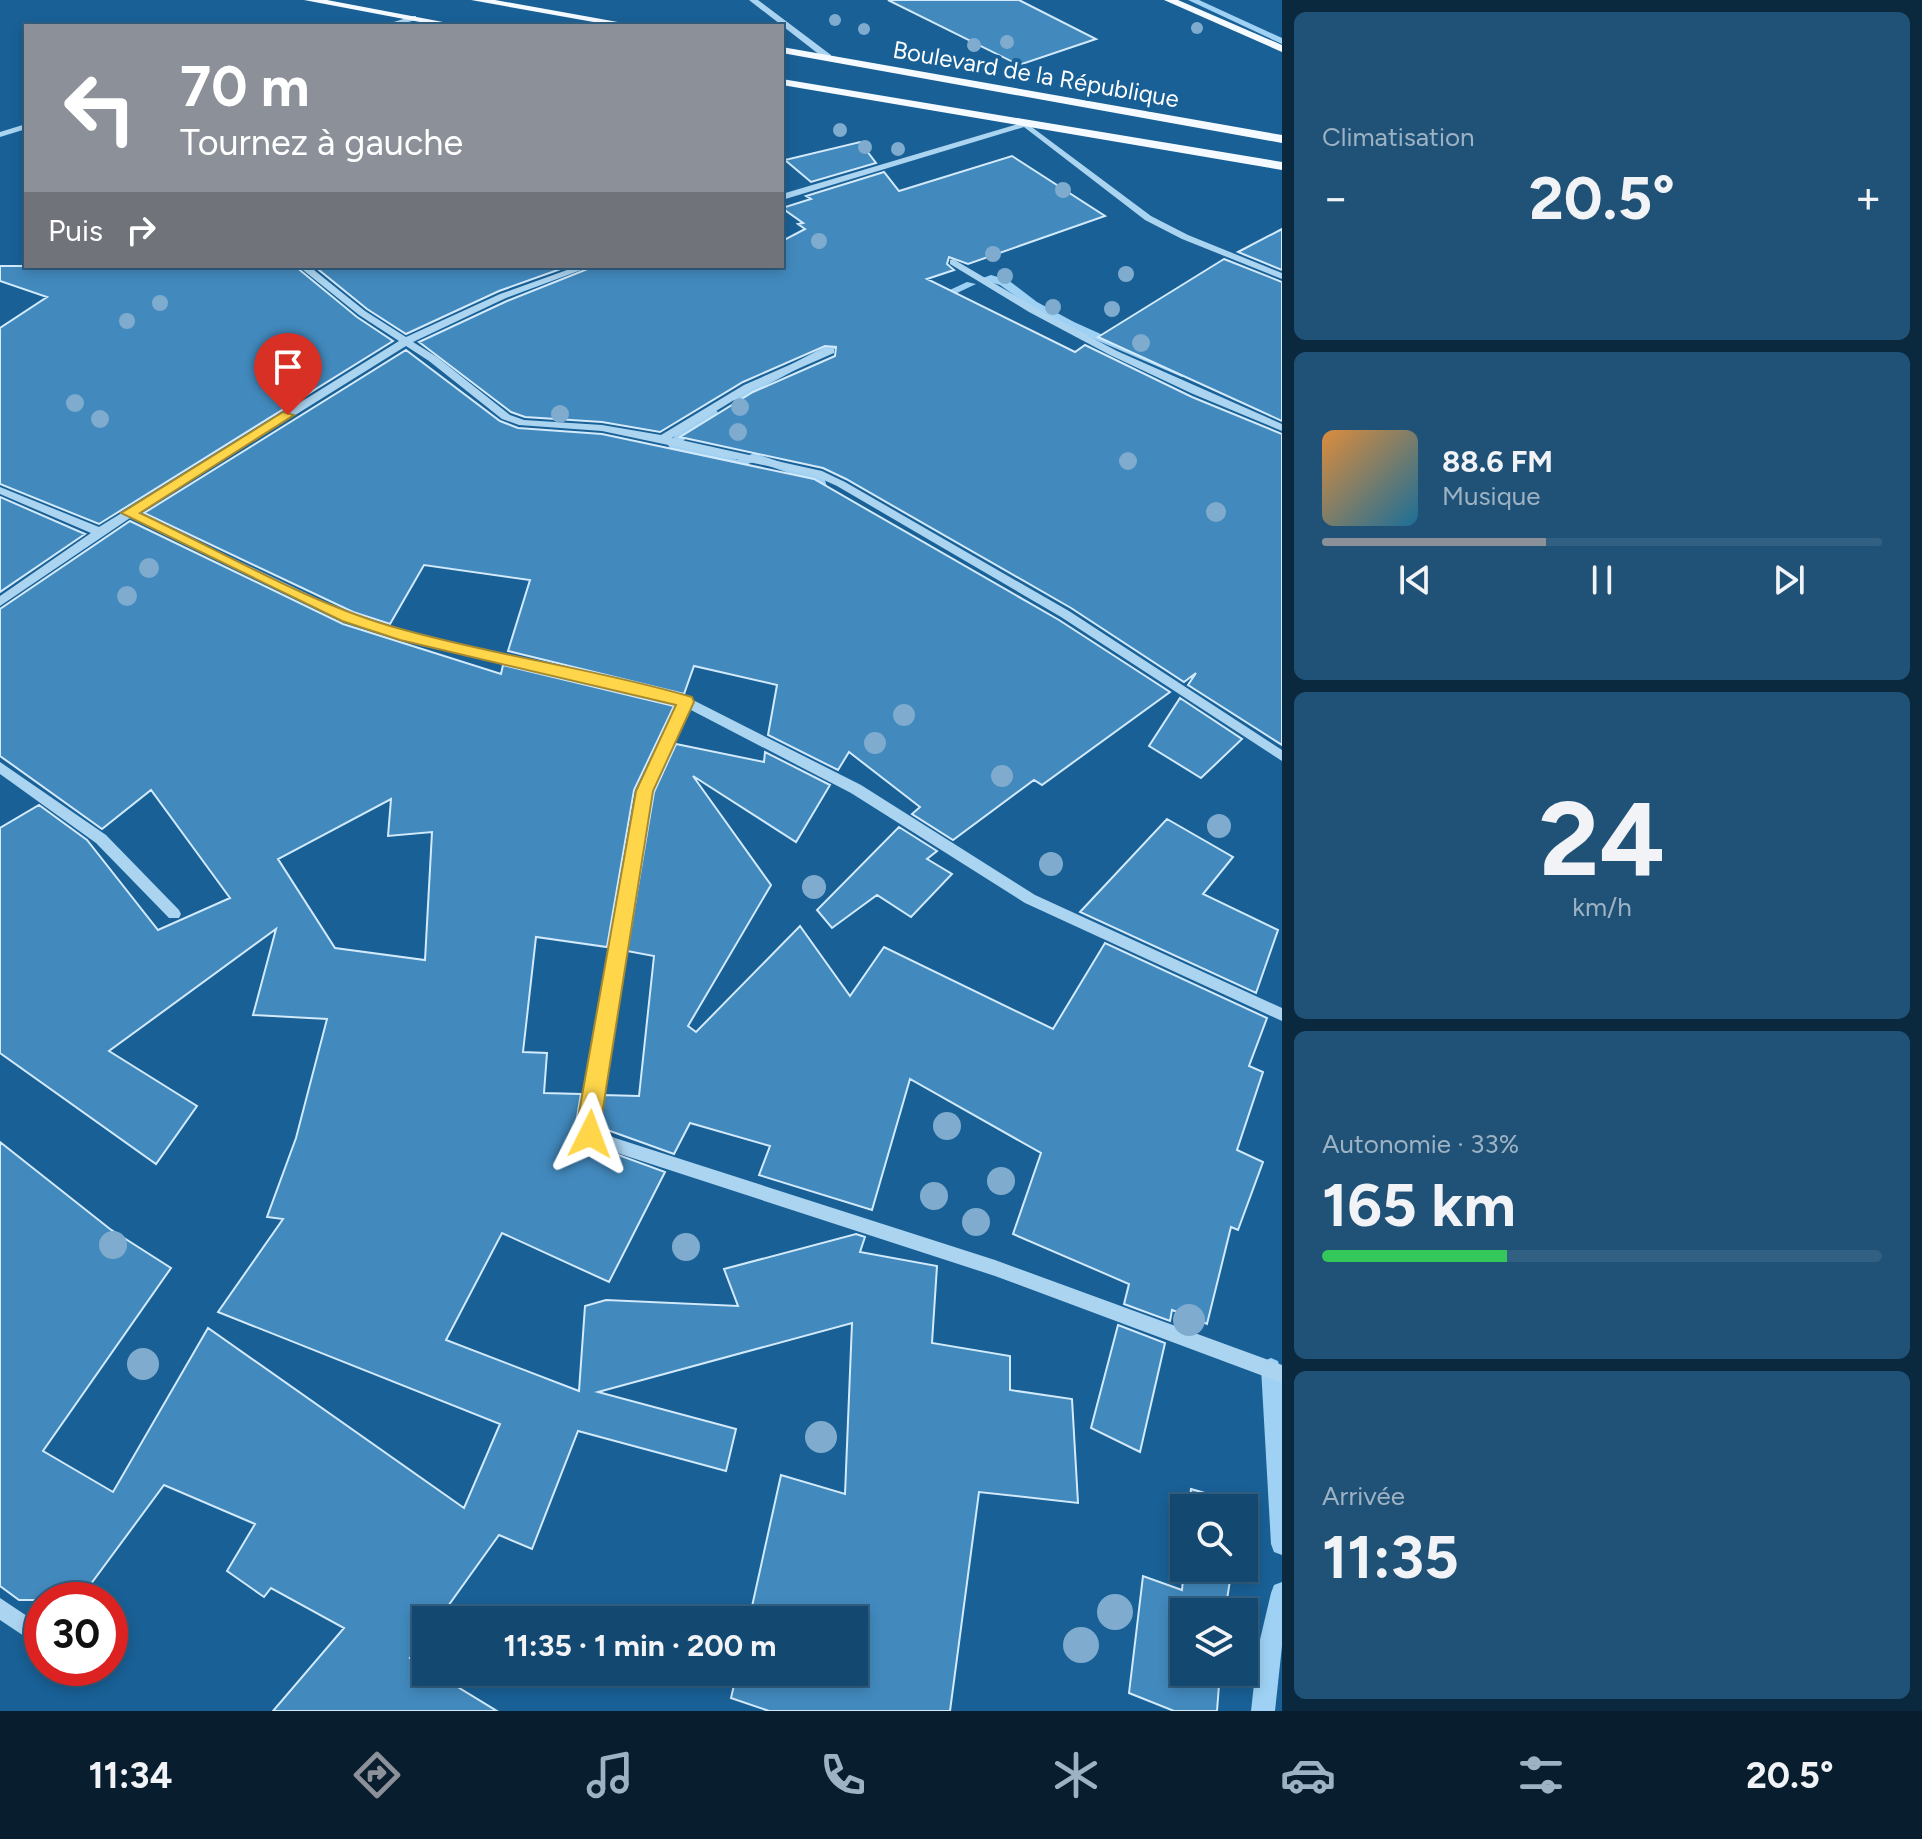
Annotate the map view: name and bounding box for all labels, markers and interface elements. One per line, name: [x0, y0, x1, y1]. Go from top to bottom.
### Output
street label: Boulevard de la République: [891, 35, 1181, 113]
text: 70 m: [180, 53, 310, 120]
icon: left: [48, 56, 152, 160]
text: Tournez à gauche: [180, 121, 463, 164]
text: Climatisation: [1322, 121, 1475, 153]
text: 20.5°: [1529, 162, 1675, 234]
text: −: [1322, 171, 1349, 224]
text: +: [1855, 171, 1882, 224]
icon: right: [119, 208, 163, 252]
text: Puis: [48, 212, 103, 249]
pin: [254, 333, 322, 415]
icon: arrive: [266, 345, 310, 389]
text: 88.6 FM: [1442, 443, 1553, 480]
text: Musique: [1442, 480, 1540, 512]
icon: previous: [1393, 558, 1437, 602]
icon: pause: [1580, 558, 1624, 602]
icon: next: [1767, 558, 1811, 602]
text: 24: [1539, 776, 1665, 901]
text: km/h: [1572, 891, 1632, 923]
position arrow: [548, 1092, 632, 1176]
text: Autonomie · 33%: [1322, 1128, 1519, 1160]
text: 165 km: [1322, 1169, 1516, 1241]
text: Arrivée: [1322, 1480, 1405, 1512]
map controls: [1170, 1494, 1258, 1686]
button: search: [1170, 1494, 1258, 1582]
text: 11:35: [1322, 1521, 1459, 1593]
speed limit sign: 30: [24, 1582, 128, 1686]
button: layers: [1170, 1598, 1258, 1686]
text: 11:35 · 1 min · 200 m: [503, 1627, 777, 1664]
icon: directions: [349, 1747, 405, 1803]
icon: music: [582, 1747, 638, 1803]
icon: phone: [815, 1747, 871, 1803]
icon: climate: [1048, 1747, 1104, 1803]
icon: car: [1280, 1747, 1336, 1803]
icon: filters: [1513, 1747, 1569, 1803]
text: 11:34: [88, 1754, 172, 1797]
text: 20.5°: [1746, 1754, 1834, 1797]

